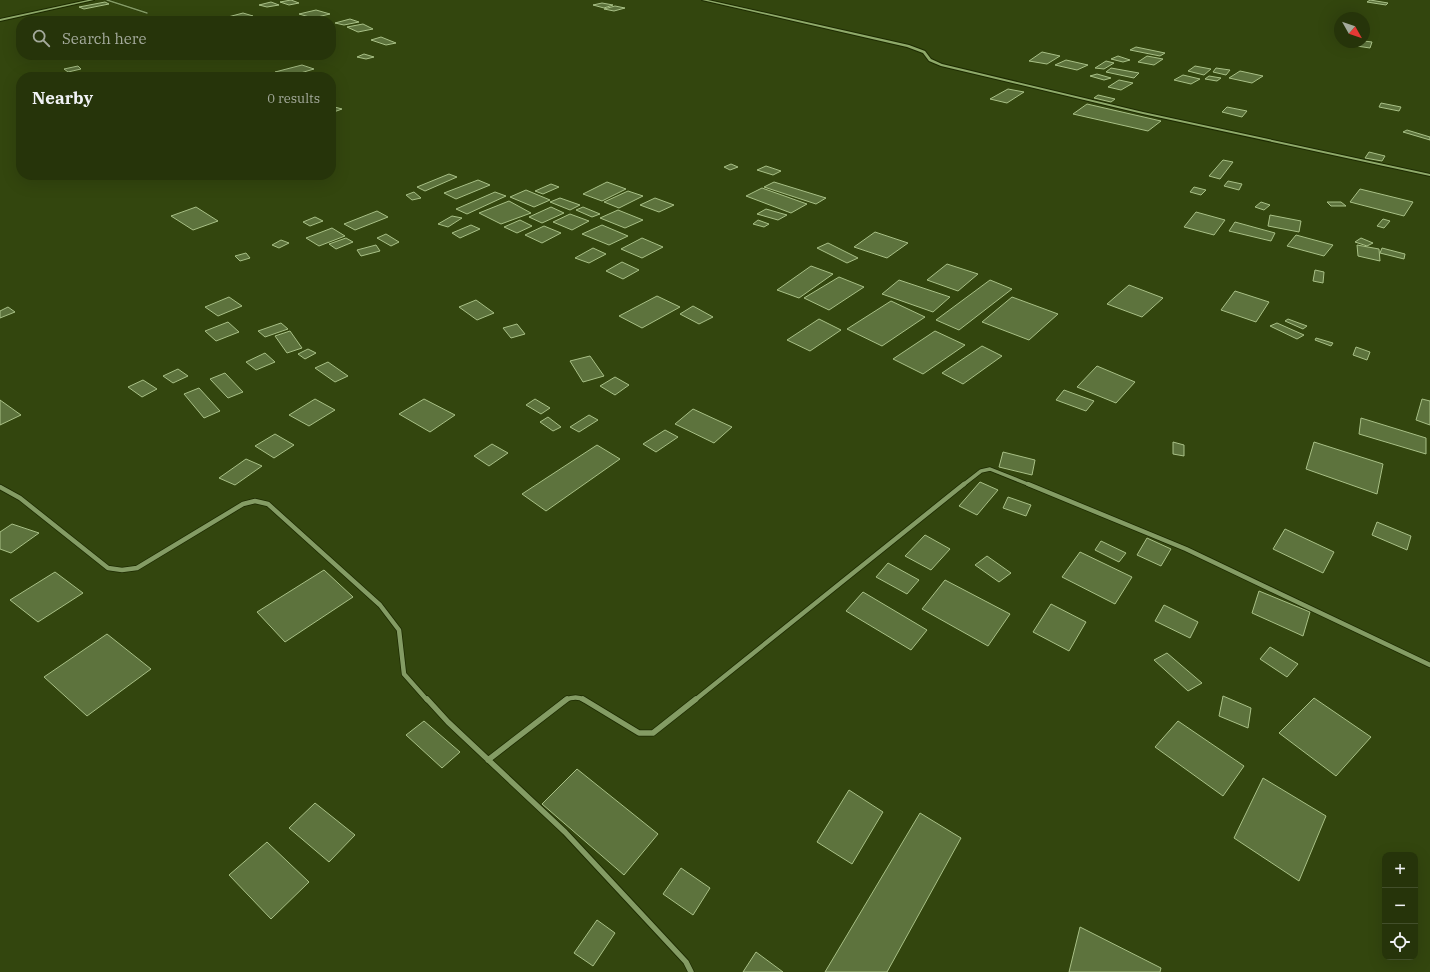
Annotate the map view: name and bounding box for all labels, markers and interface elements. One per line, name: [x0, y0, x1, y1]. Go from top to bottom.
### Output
north arrow: [1334, 12, 1370, 48]
search box: [16, 16, 336, 60]
icon: search: [30, 27, 52, 49]
text: Search here: [62, 29, 147, 48]
text: Nearby: [32, 87, 93, 109]
text: 0 results: [267, 90, 320, 107]
map controls: [1382, 852, 1418, 960]
button: +: [1382, 852, 1418, 888]
button: −: [1382, 888, 1418, 924]
button: locate: [1382, 924, 1418, 960]

